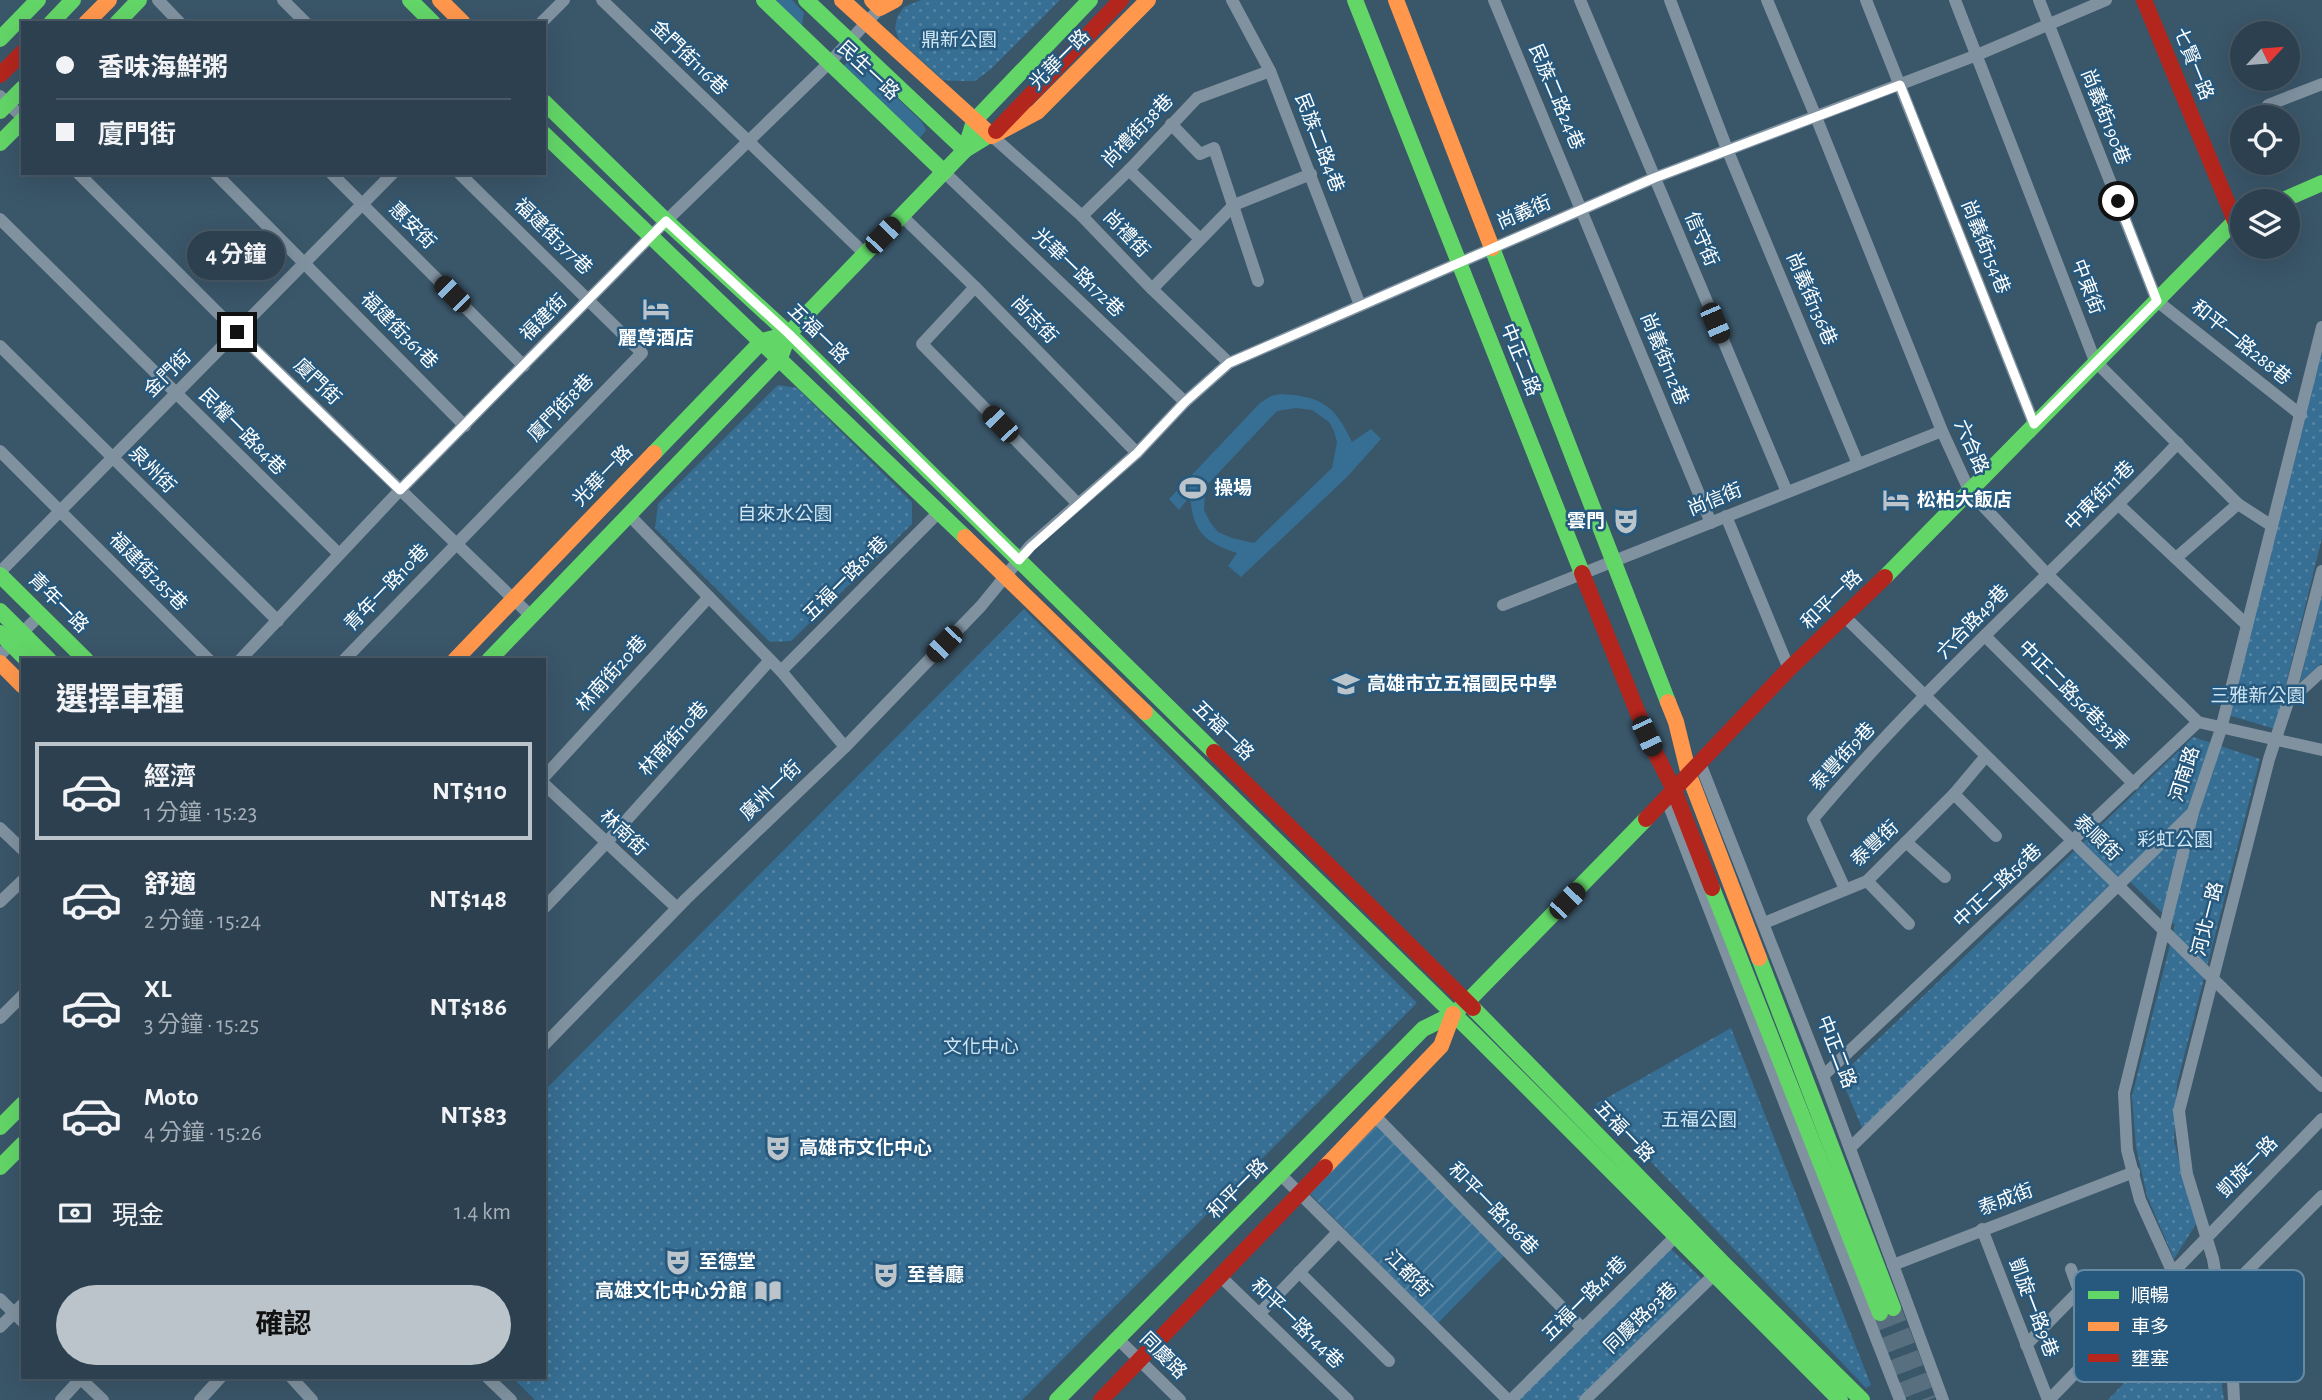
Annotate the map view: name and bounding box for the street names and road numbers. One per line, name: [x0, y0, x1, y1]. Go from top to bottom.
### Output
street label: 金門街116巷: [647, 16, 732, 99]
street label: 七賢一路: [2170, 25, 2217, 103]
street label: 光華一路: [1026, 26, 1094, 94]
street label: 民生一路: [834, 37, 903, 104]
street label: 民族二路24巷: [1525, 41, 1589, 153]
street label: 尚義街190巷: [2077, 66, 2135, 168]
street label: 尚禮街38巷: [1097, 90, 1177, 171]
street label: 民族二路4巷: [1291, 90, 1348, 195]
street label: 尚義街: [1493, 191, 1554, 233]
street label: 福建街377巷: [511, 194, 597, 278]
street label: 尚義街154巷: [1958, 197, 2014, 297]
street label: 惠安街: [385, 198, 440, 253]
street label: 尚禮街: [1099, 206, 1154, 261]
street label: 信守街: [1681, 208, 1723, 269]
street label: 光華一路172巷: [1029, 224, 1128, 321]
street label: 尚義街136巷: [1783, 249, 1841, 348]
street label: 中東街: [2068, 257, 2107, 317]
street label: 福建街361巷: [357, 288, 442, 373]
street label: 福建街: [516, 290, 571, 345]
street label: 尚志街: [1007, 292, 1062, 347]
street label: 和平一路288巷: [2188, 296, 2296, 389]
street label: 五福一路: [784, 300, 853, 367]
street label: 尚義街112巷: [1637, 309, 1693, 408]
street label: 中正二路: [1497, 321, 1544, 399]
street label: 金門街: [140, 346, 195, 401]
street label: 廈門街: [290, 354, 345, 409]
street label: 廈門街8巷: [523, 369, 597, 445]
street label: 民權一路84巷: [195, 384, 290, 479]
street label: 六合路: [1951, 416, 1993, 477]
street label: 光華一路: [569, 441, 636, 510]
street label: 泉州街: [125, 442, 180, 497]
street label: 中東街11巷: [2060, 456, 2138, 534]
street label: 尚信街: [1684, 479, 1745, 519]
street label: 福建街285巷: [105, 528, 192, 615]
street label: 五福一路81巷: [799, 532, 892, 625]
street label: 青年一路10巷: [340, 540, 433, 635]
street label: 和平一路: [1797, 566, 1866, 633]
street label: 青年一路: [24, 568, 93, 637]
street label: 六合路49巷: [1932, 580, 2013, 662]
street label: 林南街20巷: [572, 631, 651, 716]
street label: 中正二路56巷33弄: [2014, 636, 2133, 755]
street label: 林南街10巷: [634, 697, 712, 780]
street label: 五福一路: [1189, 697, 1258, 764]
street label: 泰豐街9巷: [1806, 718, 1879, 795]
street label: 河南路: [2166, 744, 2203, 804]
street label: 廣州一街: [736, 757, 805, 824]
street label: 林南街: [596, 805, 652, 859]
street label: 泰順街: [2070, 811, 2125, 865]
street label: 泰豐街: [1847, 817, 1902, 870]
street label: 中正二路56巷: [1949, 839, 2045, 931]
street label: 河北一路: [2189, 880, 2226, 958]
street label: 中正二路: [1814, 1013, 1859, 1091]
street label: 五福一路: [1591, 1097, 1658, 1166]
street label: 凱旋一路: [2214, 1132, 2281, 1201]
street label: 和平一路: [1204, 1155, 1272, 1223]
street label: 和平一路186巷: [1445, 1158, 1543, 1259]
street label: 泰成街: [1975, 1179, 2036, 1219]
street label: 江都街: [1381, 1246, 1436, 1301]
street label: 五福一路41巷: [1538, 1252, 1631, 1345]
street label: 凱旋一路9巷: [2006, 1255, 2062, 1360]
street label: 和平一路144巷: [1247, 1274, 1348, 1372]
street label: 同慶路93巷: [1600, 1278, 1681, 1357]
street label: 同慶路: [1136, 1328, 1191, 1383]

